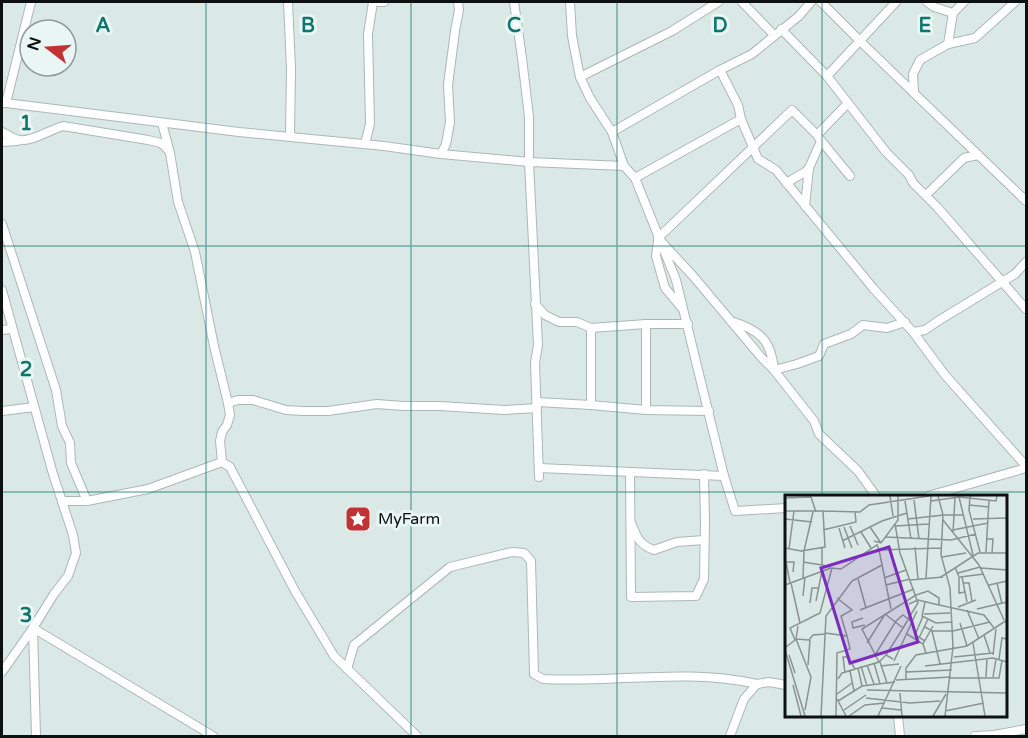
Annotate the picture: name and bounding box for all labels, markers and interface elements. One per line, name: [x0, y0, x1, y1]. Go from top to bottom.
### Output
text: A: [96, 14, 111, 38]
text: B: [301, 14, 315, 38]
text: C: [507, 14, 521, 38]
text: D: [712, 14, 728, 38]
text: E: [919, 14, 932, 38]
north arrow: [18, 18, 78, 78]
text: N: [23, 35, 46, 53]
text: 1: [20, 112, 32, 136]
text: 2: [20, 358, 32, 382]
inset map: [785, 495, 1007, 717]
place icon: MyFarm: [343, 504, 373, 534]
place label: MyFarm: [378, 509, 440, 529]
text: 3: [20, 604, 32, 628]

